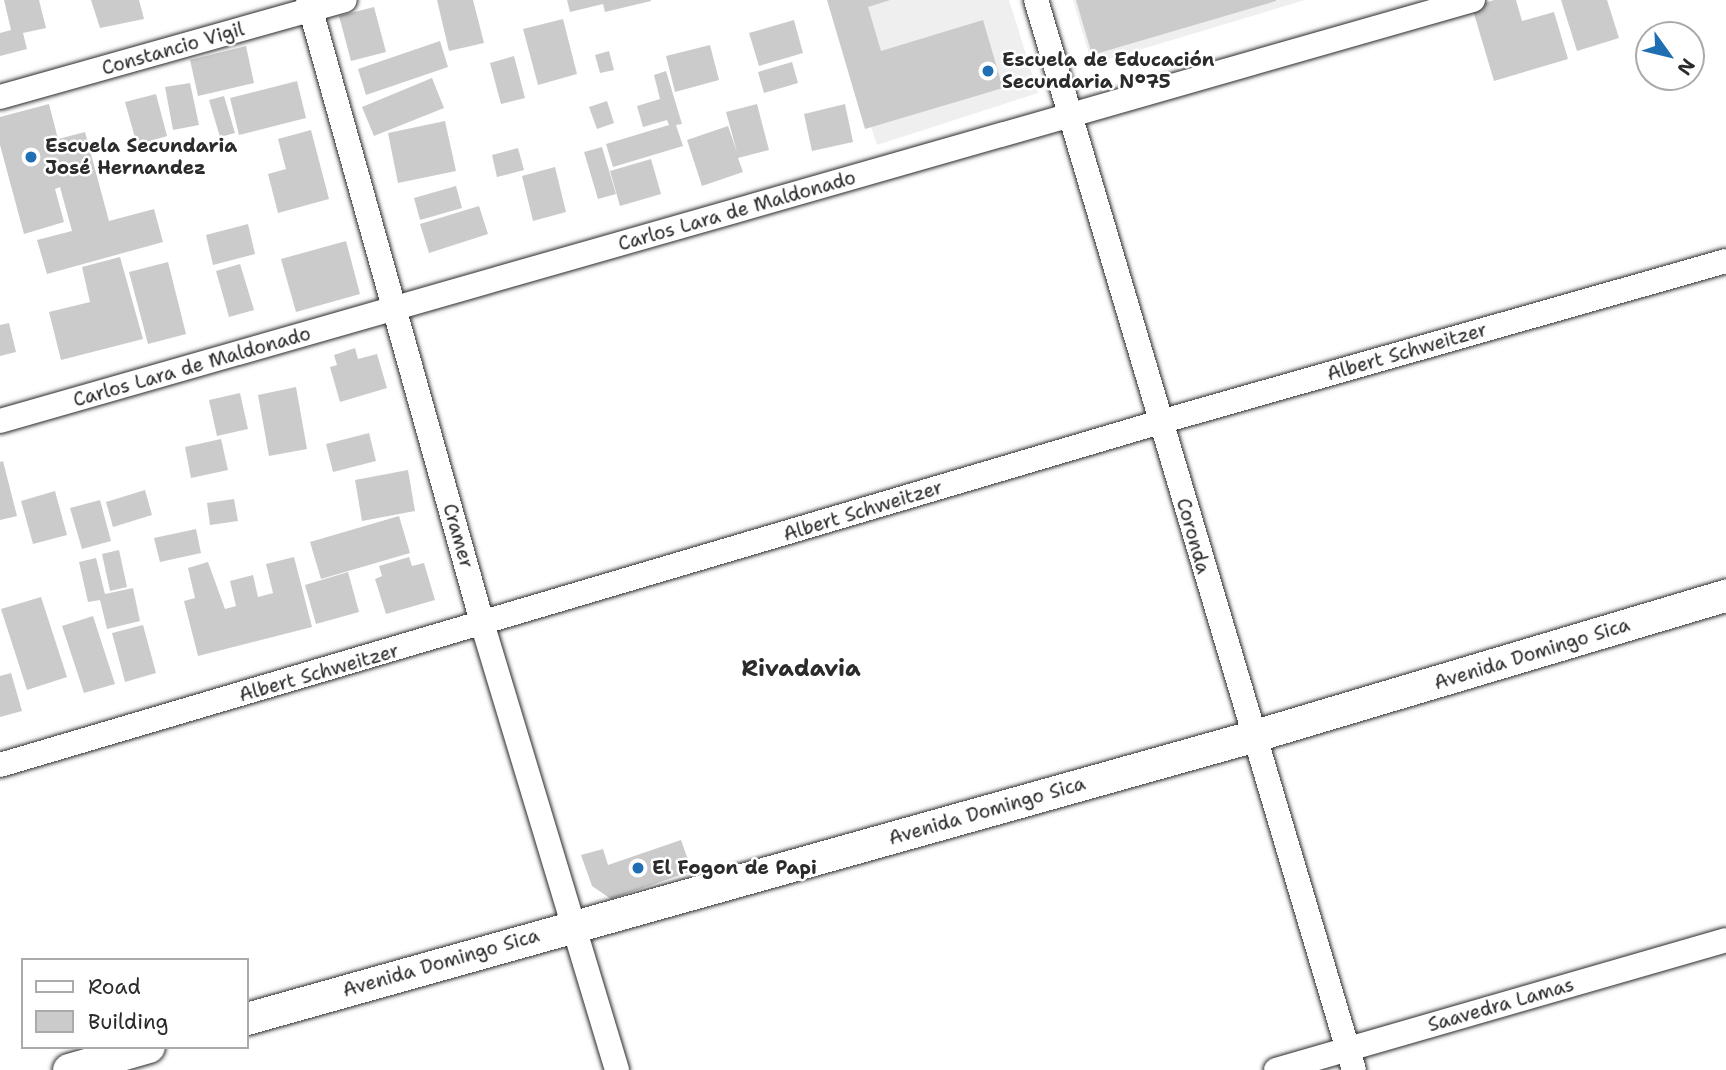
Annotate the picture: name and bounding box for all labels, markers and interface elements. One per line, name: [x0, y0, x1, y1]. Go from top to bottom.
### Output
street label: Constancio Vigil: [99, 18, 247, 80]
north arrow: [1635, 21, 1705, 91]
place label: Escuela de Educación Secundaria N°75: [1002, 49, 1214, 93]
text: N: [1672, 54, 1701, 80]
marker: Escuela de Educación Secundaria N°75: [980, 63, 996, 79]
place label: Escuela Secundaria José Hernandez: [45, 135, 237, 179]
marker: Escuela Secundaria José Hernandez: [23, 149, 39, 165]
street label: Carlos Lara de Maldonado: [616, 166, 858, 256]
street label: Albert Schweitzer: [1324, 318, 1490, 386]
street label: Carlos Lara de Maldonado: [71, 322, 313, 412]
street label: Albert Schweitzer: [780, 476, 946, 546]
street label: Coronda: [1171, 496, 1215, 576]
street label: Cramer: [438, 501, 478, 571]
street label: Avenida Domingo Sica: [1431, 613, 1633, 695]
street label: Albert Schweitzer: [236, 639, 402, 707]
district label: Rivadavia: [741, 654, 861, 682]
street label: Avenida Domingo Sica: [886, 772, 1088, 850]
place label: El Fogon de Papi: [652, 857, 817, 879]
marker: El Fogon de Papi: [630, 860, 646, 876]
street label: Avenida Domingo Sica: [340, 924, 542, 1002]
legend: [21, 958, 248, 1049]
text: Road: [88, 973, 141, 1001]
street label: Saavedra Lamas: [1425, 973, 1577, 1037]
text: Building: [88, 1008, 168, 1036]

